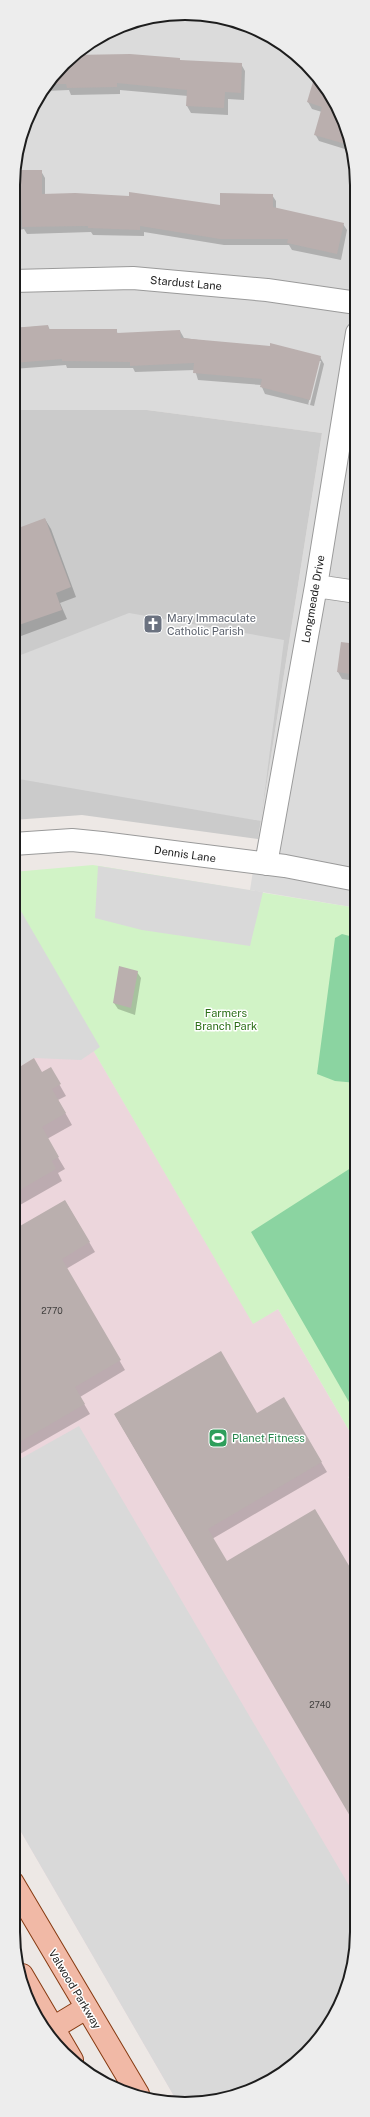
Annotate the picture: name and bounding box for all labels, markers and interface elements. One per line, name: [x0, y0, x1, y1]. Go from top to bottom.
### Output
street label: Stardust Lane: [150, 274, 222, 292]
street label: Longmeade Drive: [299, 554, 327, 644]
place label: Mary Immaculate Catholic Parish: [167, 612, 256, 637]
church icon: Mary Immaculate Catholic Parish: [142, 613, 164, 635]
street label: Dennis Lane: [153, 844, 217, 864]
park label: Farmers Branch Park: [195, 1007, 257, 1032]
house number: 2770: [41, 1305, 63, 1316]
sports icon: Planet Fitness: [207, 1427, 229, 1449]
place label: Planet Fitness: [232, 1432, 305, 1444]
house number: 2740: [309, 1699, 331, 1710]
street label: Valwood Parkway: [47, 1947, 103, 2031]

